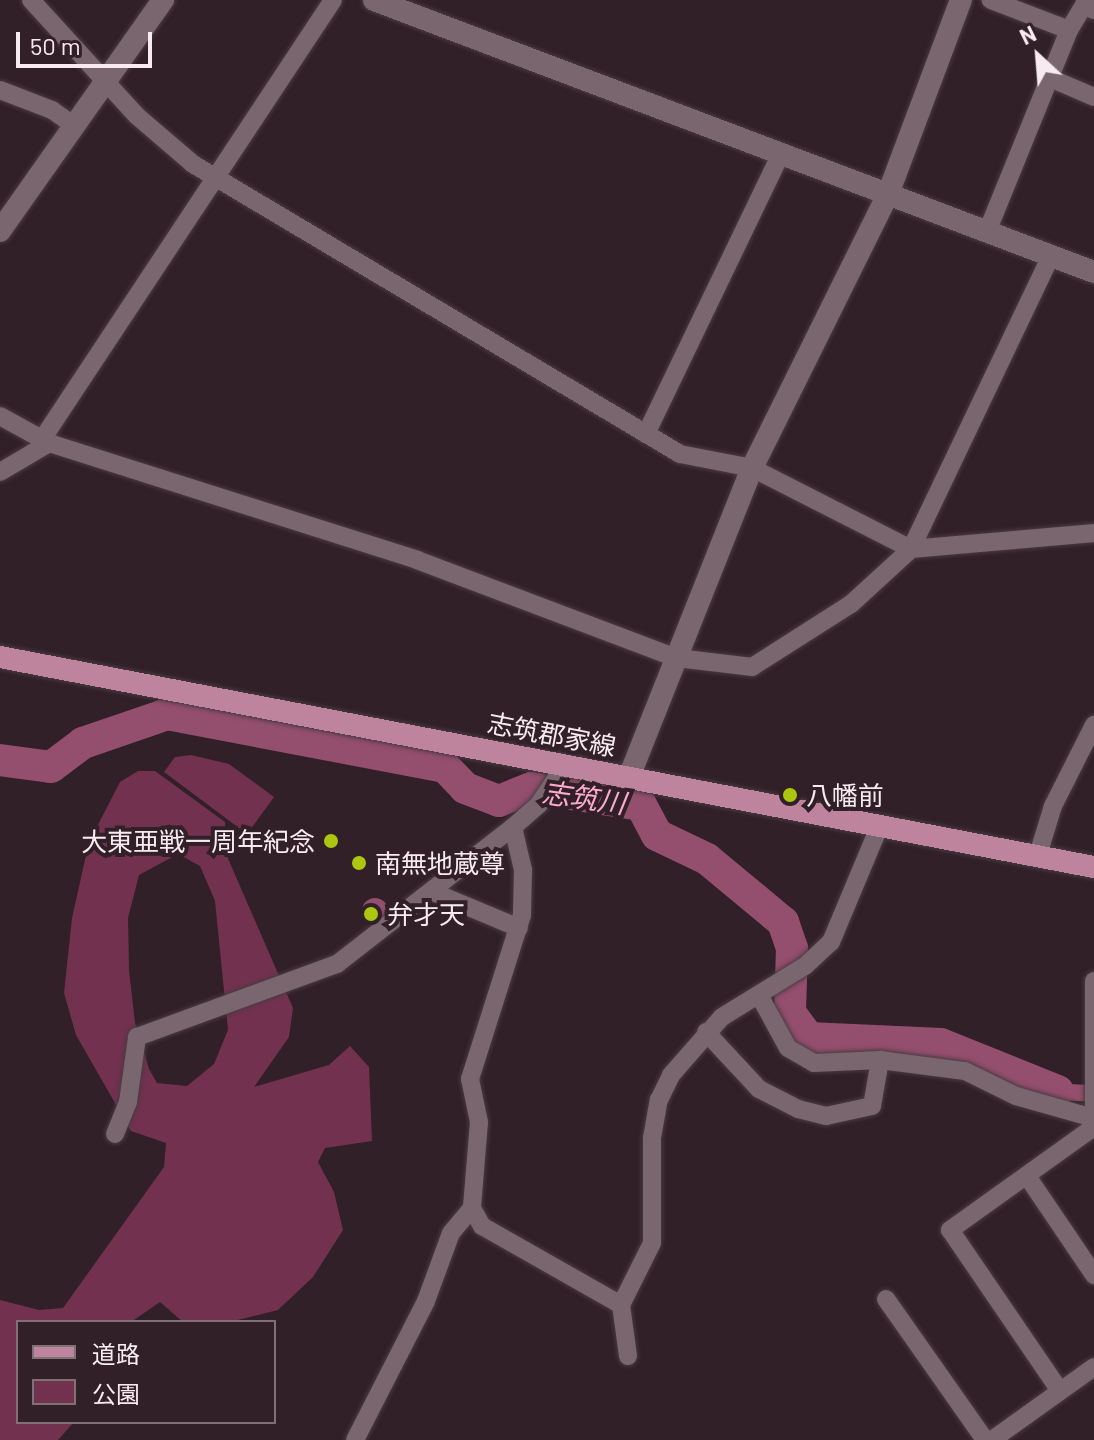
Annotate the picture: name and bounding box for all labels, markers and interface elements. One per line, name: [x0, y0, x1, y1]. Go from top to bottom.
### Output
scale bar: [20, 16, 156, 66]
north arrow: [998, 16, 1078, 96]
text: N: [1015, 20, 1040, 49]
text: 50 m: [30, 31, 81, 60]
street label: 志筑郡家線: [485, 706, 619, 762]
water label: 志筑川: [540, 775, 628, 819]
place label: 八幡前: [806, 779, 884, 811]
marker: 八幡前: [781, 786, 799, 804]
place label: 大東亜戦一周年紀念: [81, 825, 315, 857]
marker: 大東亜戦一周年紀念: [322, 832, 340, 850]
place label: 南無地蔵尊: [375, 847, 505, 879]
marker: 南無地蔵尊: [350, 854, 368, 872]
place label: 弁才天: [387, 898, 465, 930]
marker: 弁才天: [362, 905, 380, 923]
legend: [16, 1320, 276, 1424]
text: 道路: [92, 1339, 140, 1368]
text: 公園: [92, 1379, 140, 1408]

